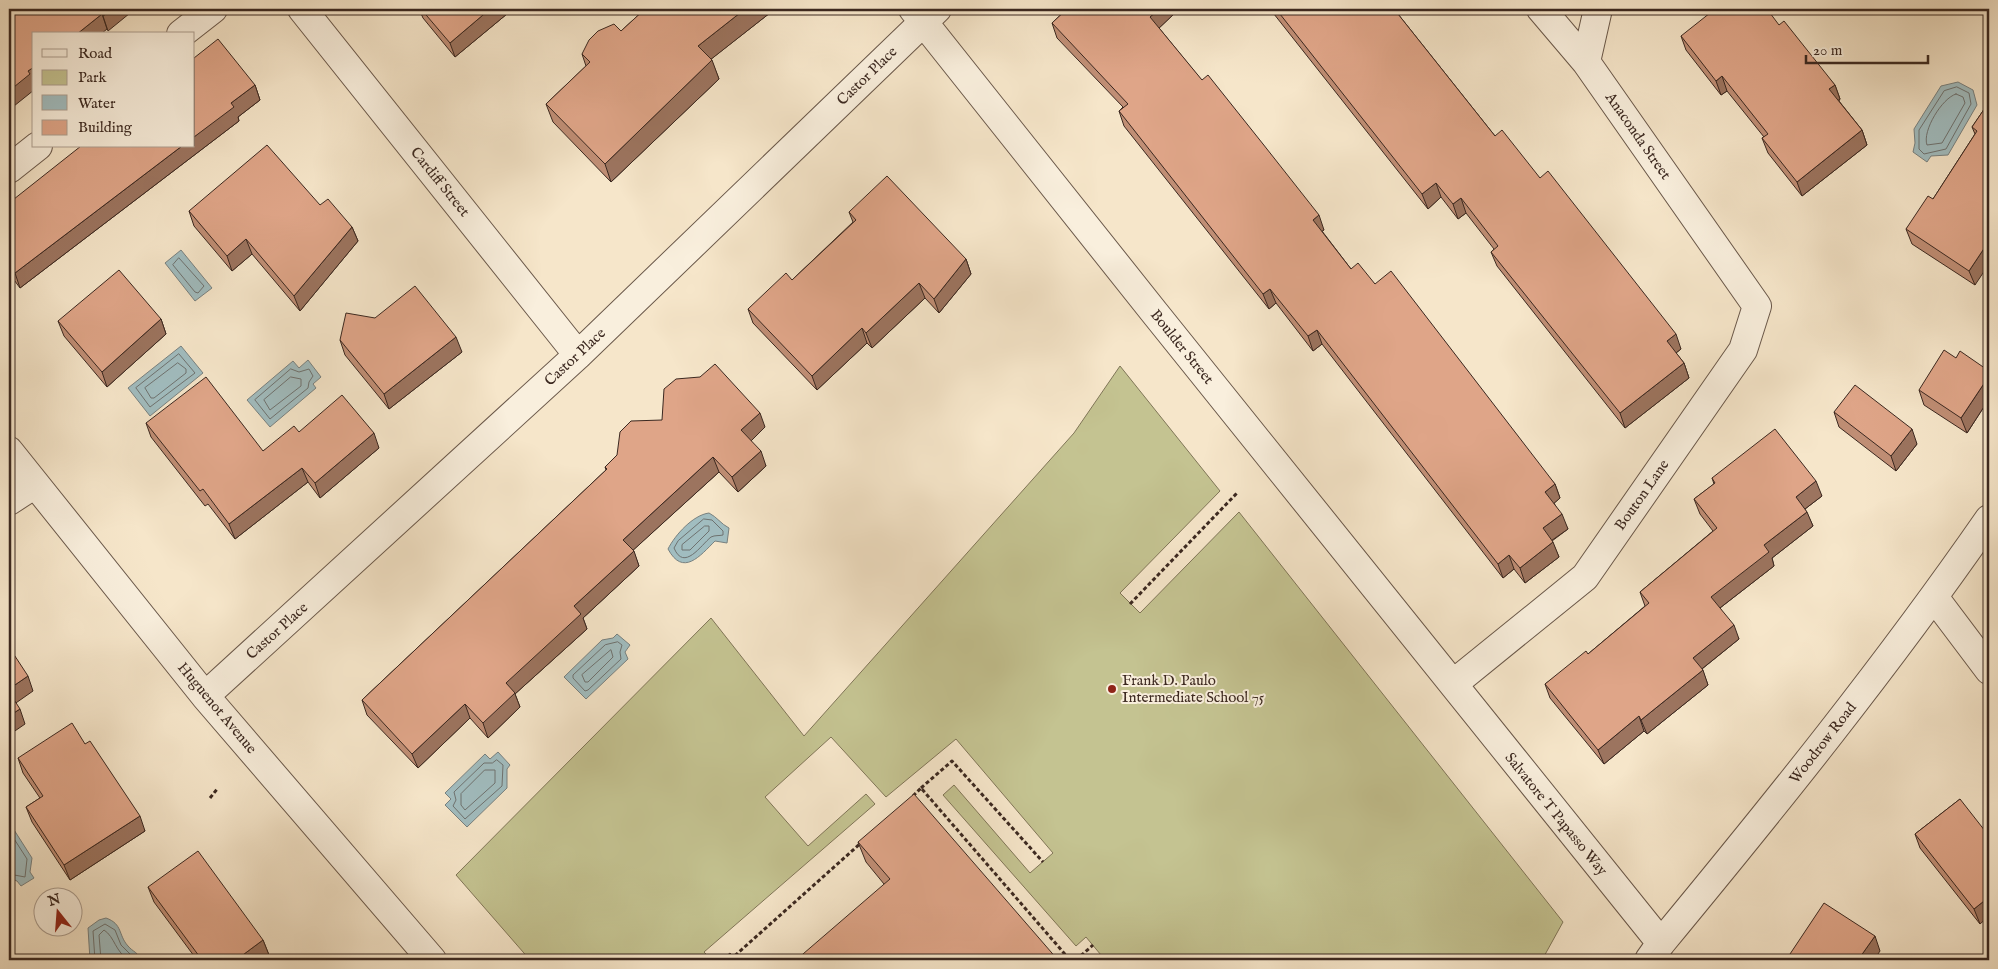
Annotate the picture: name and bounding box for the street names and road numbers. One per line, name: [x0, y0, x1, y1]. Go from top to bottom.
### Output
street label: Castor Place: [833, 42, 901, 110]
street label: Anaconda Street: [1600, 88, 1675, 183]
street label: Cardiff Street: [406, 143, 474, 221]
street label: Boulder Street: [1146, 306, 1218, 388]
street label: Castor Place: [540, 324, 610, 390]
street label: Bouton Lane: [1611, 456, 1673, 534]
street label: Castor Place: [242, 598, 312, 664]
street label: Huguenot Avenue: [173, 658, 261, 758]
street label: Woodrow Road: [1785, 698, 1861, 788]
street label: Salvatore T Papasso Way: [1501, 749, 1612, 880]

